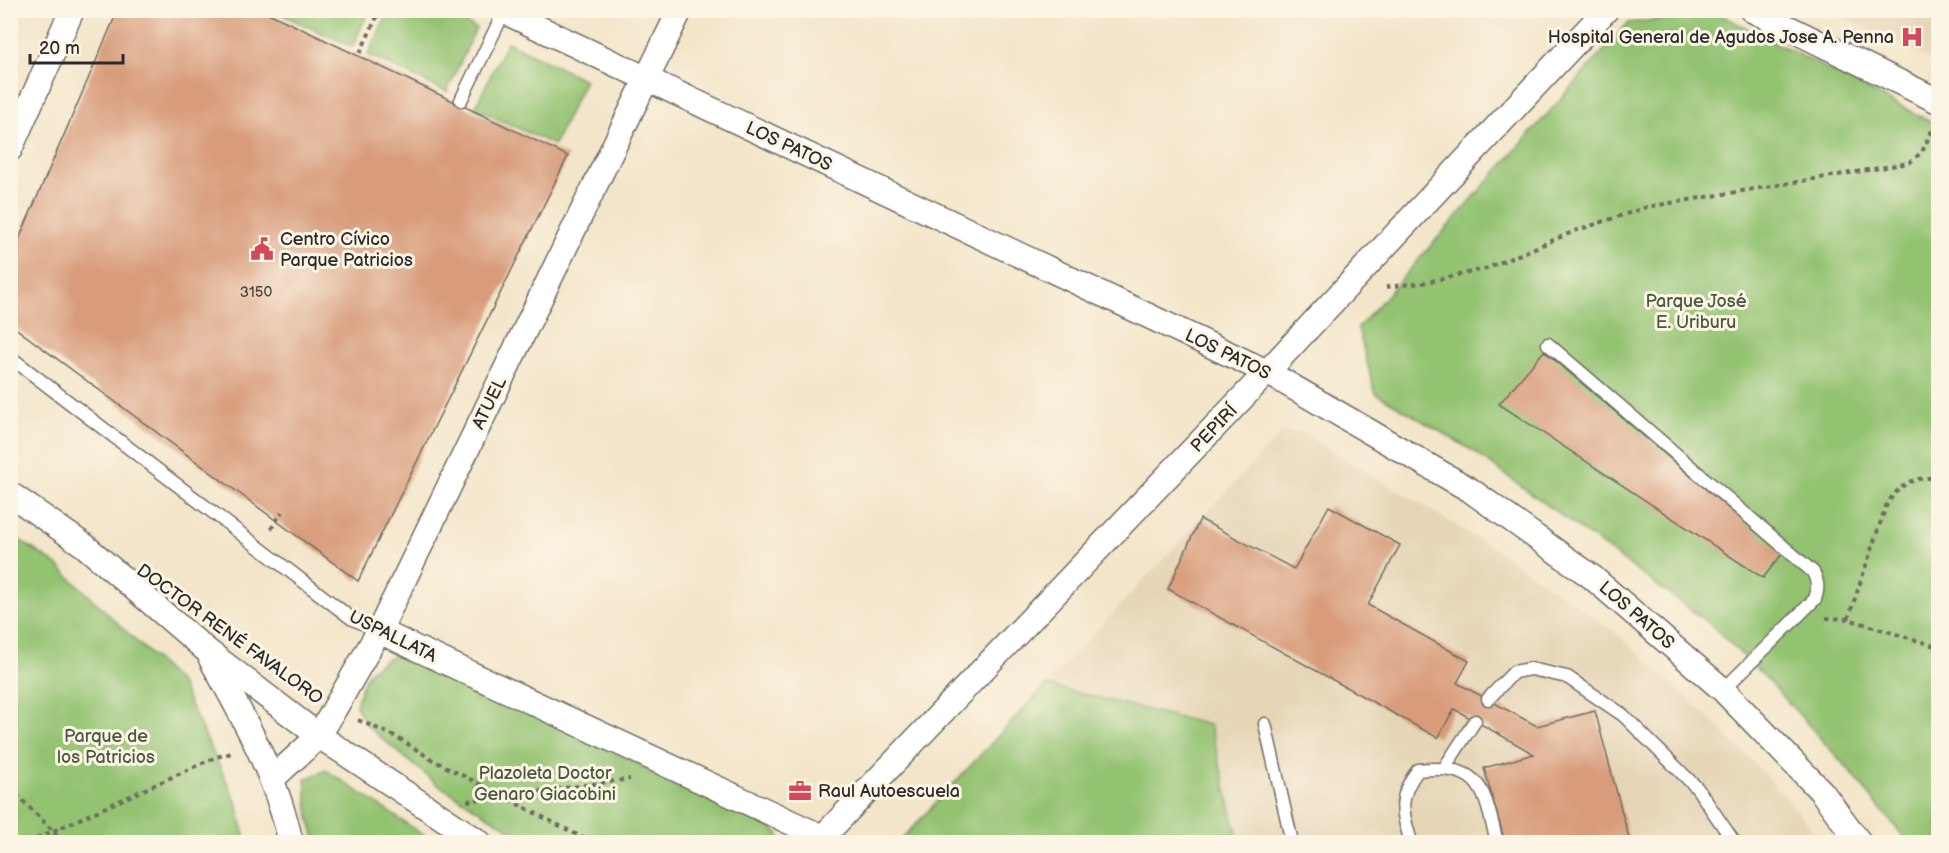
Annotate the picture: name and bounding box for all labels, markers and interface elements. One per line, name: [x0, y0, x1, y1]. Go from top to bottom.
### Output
hospital icon: Hospital General de Agudos Jose A. Penna: [1899, 24, 1925, 50]
scale bar: [30, 27, 123, 65]
place label: Hospital General de Agudos Jose A. Penna: [1548, 27, 1894, 48]
text: 20 m: [39, 38, 80, 59]
street label: LOS PATOS: [742, 117, 835, 176]
place label: Centro Cívico Parque Patricios: [280, 229, 413, 271]
public building icon: Centro Cívico Parque Patricios: [249, 236, 275, 262]
house number: 3150: [240, 283, 272, 302]
park label: Parque José E. Uriburu: [1645, 291, 1747, 333]
street label: LOS PATOS: [1182, 325, 1274, 384]
street label: ATUEL: [468, 373, 511, 433]
street label: PEPIRÍ: [1185, 398, 1243, 457]
street label: DOCTOR RENÉ FAVALORO: [133, 558, 328, 709]
street label: LOS PATOS: [1595, 577, 1679, 654]
street label: USPALLATA: [345, 606, 440, 667]
park label: Parque de los Patricios: [57, 726, 155, 768]
park label: Plazoleta Doctor Genaro Giacobini: [474, 763, 616, 805]
office icon: Raul Autoescuela: [787, 778, 813, 804]
place label: Raul Autoescuela: [818, 781, 960, 802]

